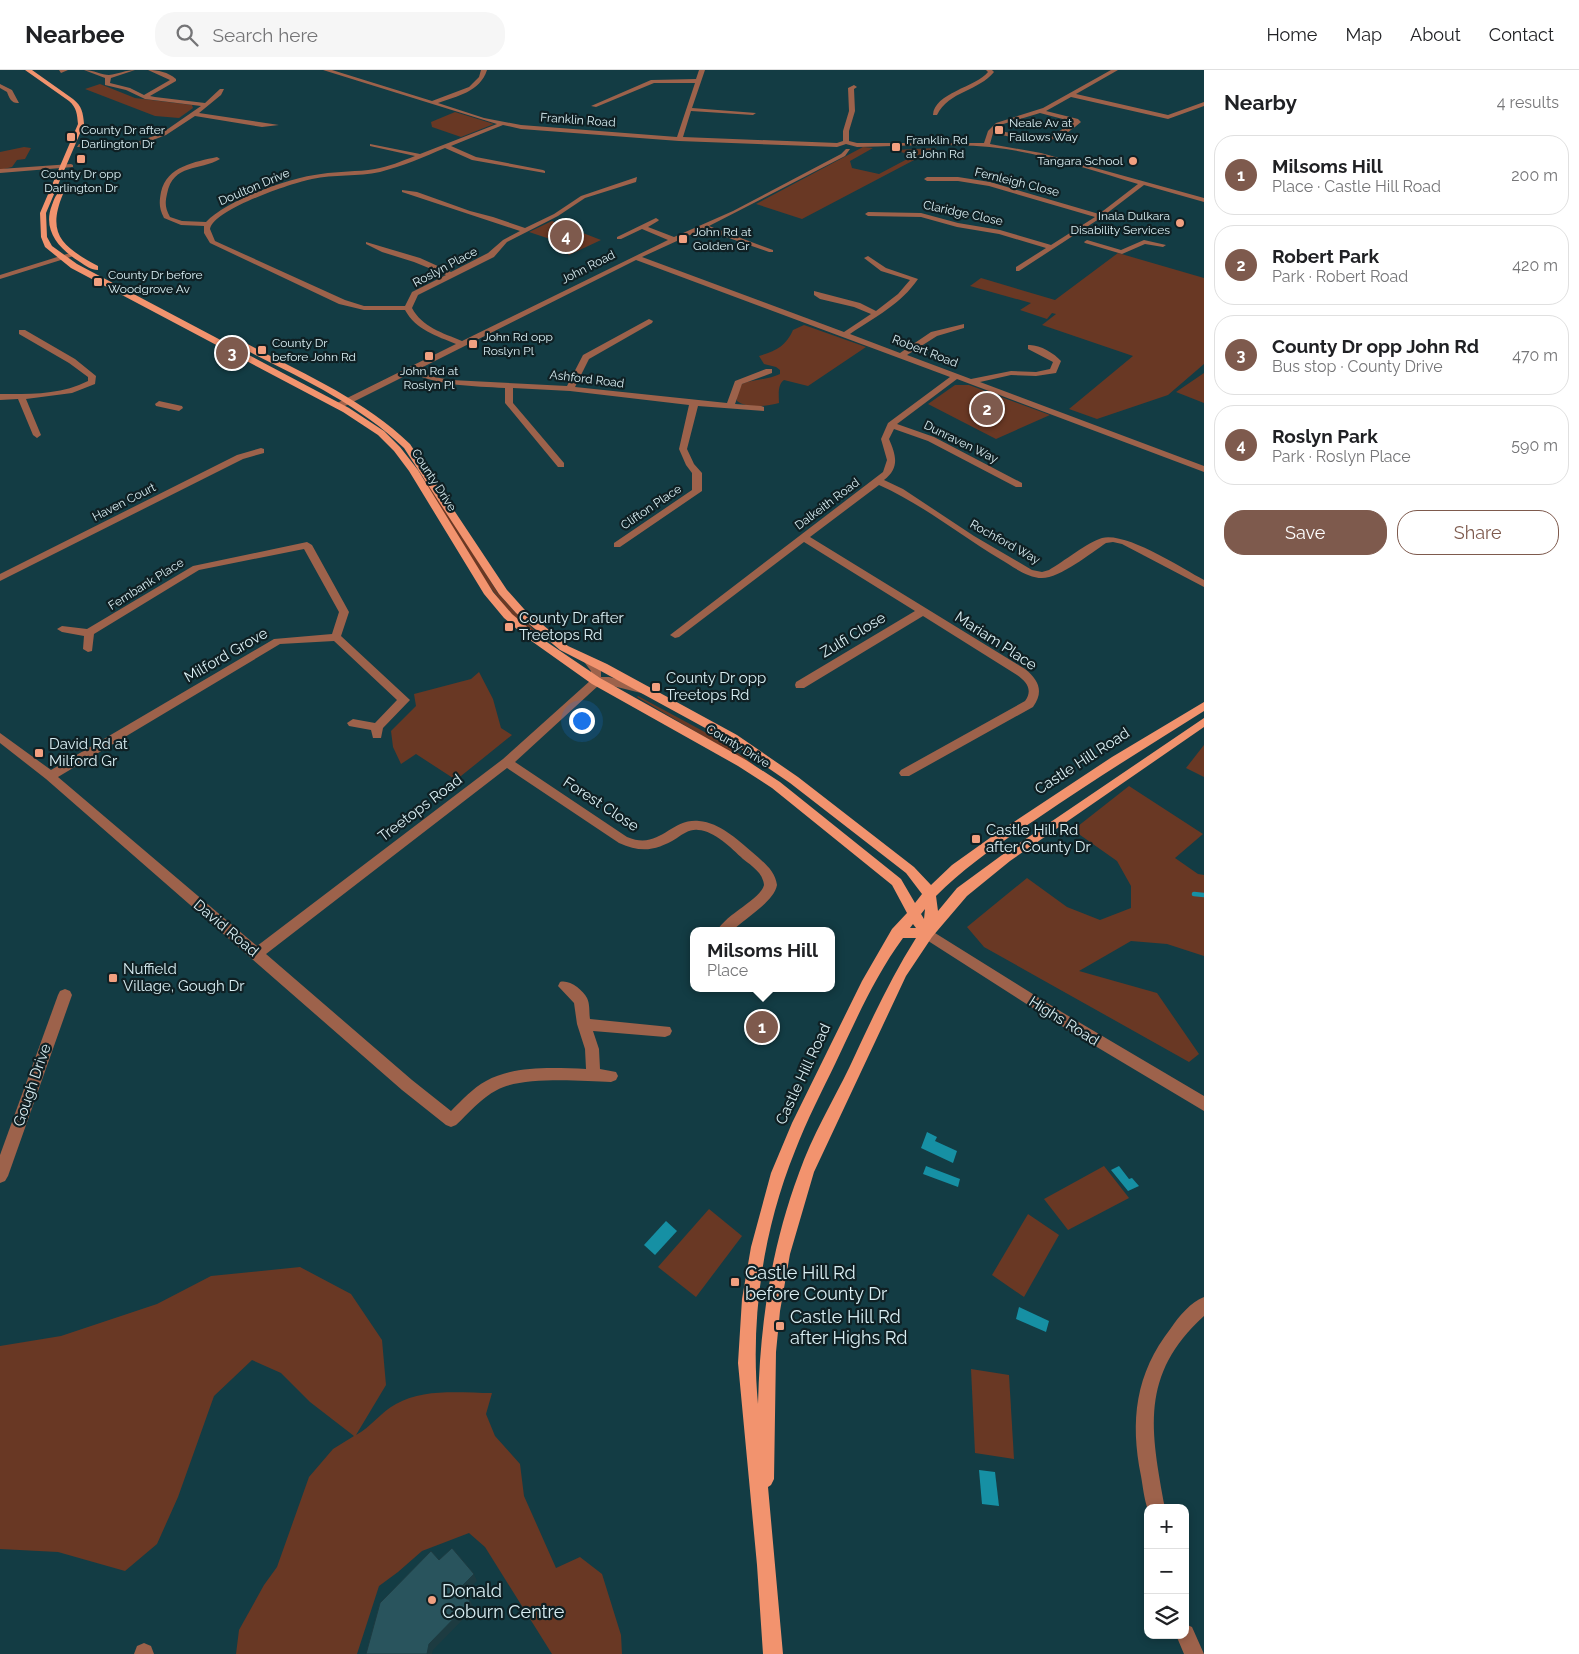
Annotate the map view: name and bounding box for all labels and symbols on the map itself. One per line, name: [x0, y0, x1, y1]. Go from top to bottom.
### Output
street label: Franklin Road: [540, 110, 616, 130]
place label: Neale Av at Fallows Way: [1009, 116, 1079, 144]
place label: County Dr after Darlington Dr: [81, 123, 166, 151]
marker: Neale Av at Fallows Way: [993, 124, 1005, 136]
marker: County Dr after Darlington Dr: [65, 131, 77, 143]
place label: Franklin Rd at John Rd: [906, 133, 968, 161]
marker: Franklin Rd at John Rd: [890, 141, 902, 153]
marker: County Dr opp Darlington Dr: [75, 153, 87, 165]
place label: Tangara School: [1037, 154, 1124, 168]
marker: Tangara School: [1127, 155, 1139, 167]
street label: Fernleigh Close: [973, 165, 1061, 199]
street label: Doulton Drive: [216, 166, 292, 208]
place label: County Dr opp Darlington Dr: [41, 167, 121, 195]
street label: Claridge Close: [922, 198, 1004, 228]
place label: Inala Dulkara Disability Services: [1070, 209, 1170, 237]
pin: 4: [550, 217, 582, 255]
marker: Inala Dulkara Disability Services: [1174, 217, 1186, 229]
place label: John Rd at Golden Gr: [693, 225, 752, 253]
marker: John Rd at Golden Gr: [677, 233, 689, 245]
street label: Roslyn Place: [410, 244, 480, 290]
street label: John Road: [559, 247, 617, 287]
place label: County Dr before Woodgrove Av: [108, 268, 203, 296]
marker: County Dr before Woodgrove Av: [92, 276, 104, 288]
place label: John Rd opp Roslyn Pl: [483, 330, 553, 358]
street label: Robert Road: [890, 332, 960, 370]
pin: 3: [216, 334, 248, 372]
place label: County Dr before John Rd: [272, 336, 356, 364]
marker: John Rd opp Roslyn Pl: [467, 338, 479, 350]
marker: County Dr before John Rd: [256, 344, 268, 356]
marker: John Rd at Roslyn Pl: [423, 350, 435, 362]
place label: John Rd at Roslyn Pl: [400, 364, 458, 392]
street label: Ashford Road: [549, 367, 625, 391]
pin: 2: [971, 390, 1003, 428]
street label: Dunraven Way: [922, 418, 1001, 466]
street label: County Drive: [409, 446, 459, 514]
street label: Dalkeith Road: [792, 475, 862, 533]
street label: Haven Court: [90, 480, 158, 524]
street label: Clifton Place: [618, 482, 684, 532]
street label: Rochford Way: [967, 517, 1043, 567]
street label: Fernbank Place: [106, 555, 186, 613]
street label: Zulfi Close: [817, 608, 889, 662]
street label: Mariam Place: [952, 608, 1041, 674]
place label: County Dr after Treetops Rd: [519, 609, 625, 644]
marker: County Dr after Treetops Rd: [503, 621, 515, 633]
street label: Milford Grove: [181, 624, 271, 686]
place label: County Dr opp Treetops Rd: [666, 669, 766, 704]
marker: County Dr opp Treetops Rd: [650, 681, 662, 693]
your location: [569, 708, 595, 734]
street label: County Drive: [704, 722, 772, 770]
street label: Castle Hill Road: [1031, 724, 1133, 798]
place label: David Rd at Milford Gr: [49, 735, 128, 770]
marker: David Rd at Milford Gr: [33, 747, 45, 759]
street label: Treetops Road: [374, 771, 466, 845]
street label: Forest Close: [560, 773, 642, 835]
place label: Castle Hill Rd after County Dr: [986, 821, 1092, 856]
marker: Castle Hill Rd after County Dr: [970, 833, 982, 845]
street label: David Road: [190, 896, 262, 960]
place label: Nuffield Village, Gough Dr: [123, 960, 245, 995]
marker: Nuffield Village, Gough Dr: [107, 972, 119, 984]
street label: Highs Road: [1026, 992, 1102, 1050]
pin: 1: [746, 1008, 778, 1046]
street label: Castle Hill Road: [772, 1021, 834, 1127]
street label: Gough Drive: [9, 1041, 55, 1129]
place label: Castle Hill Rd before County Dr: [745, 1262, 888, 1304]
marker: Castle Hill Rd before County Dr: [729, 1276, 741, 1288]
place label: Castle Hill Rd after Highs Rd: [790, 1306, 907, 1348]
marker: Castle Hill Rd after Highs Rd: [774, 1320, 786, 1332]
place label: Donald Coburn Centre: [442, 1580, 565, 1622]
marker: Donald Coburn Centre: [426, 1594, 438, 1606]

